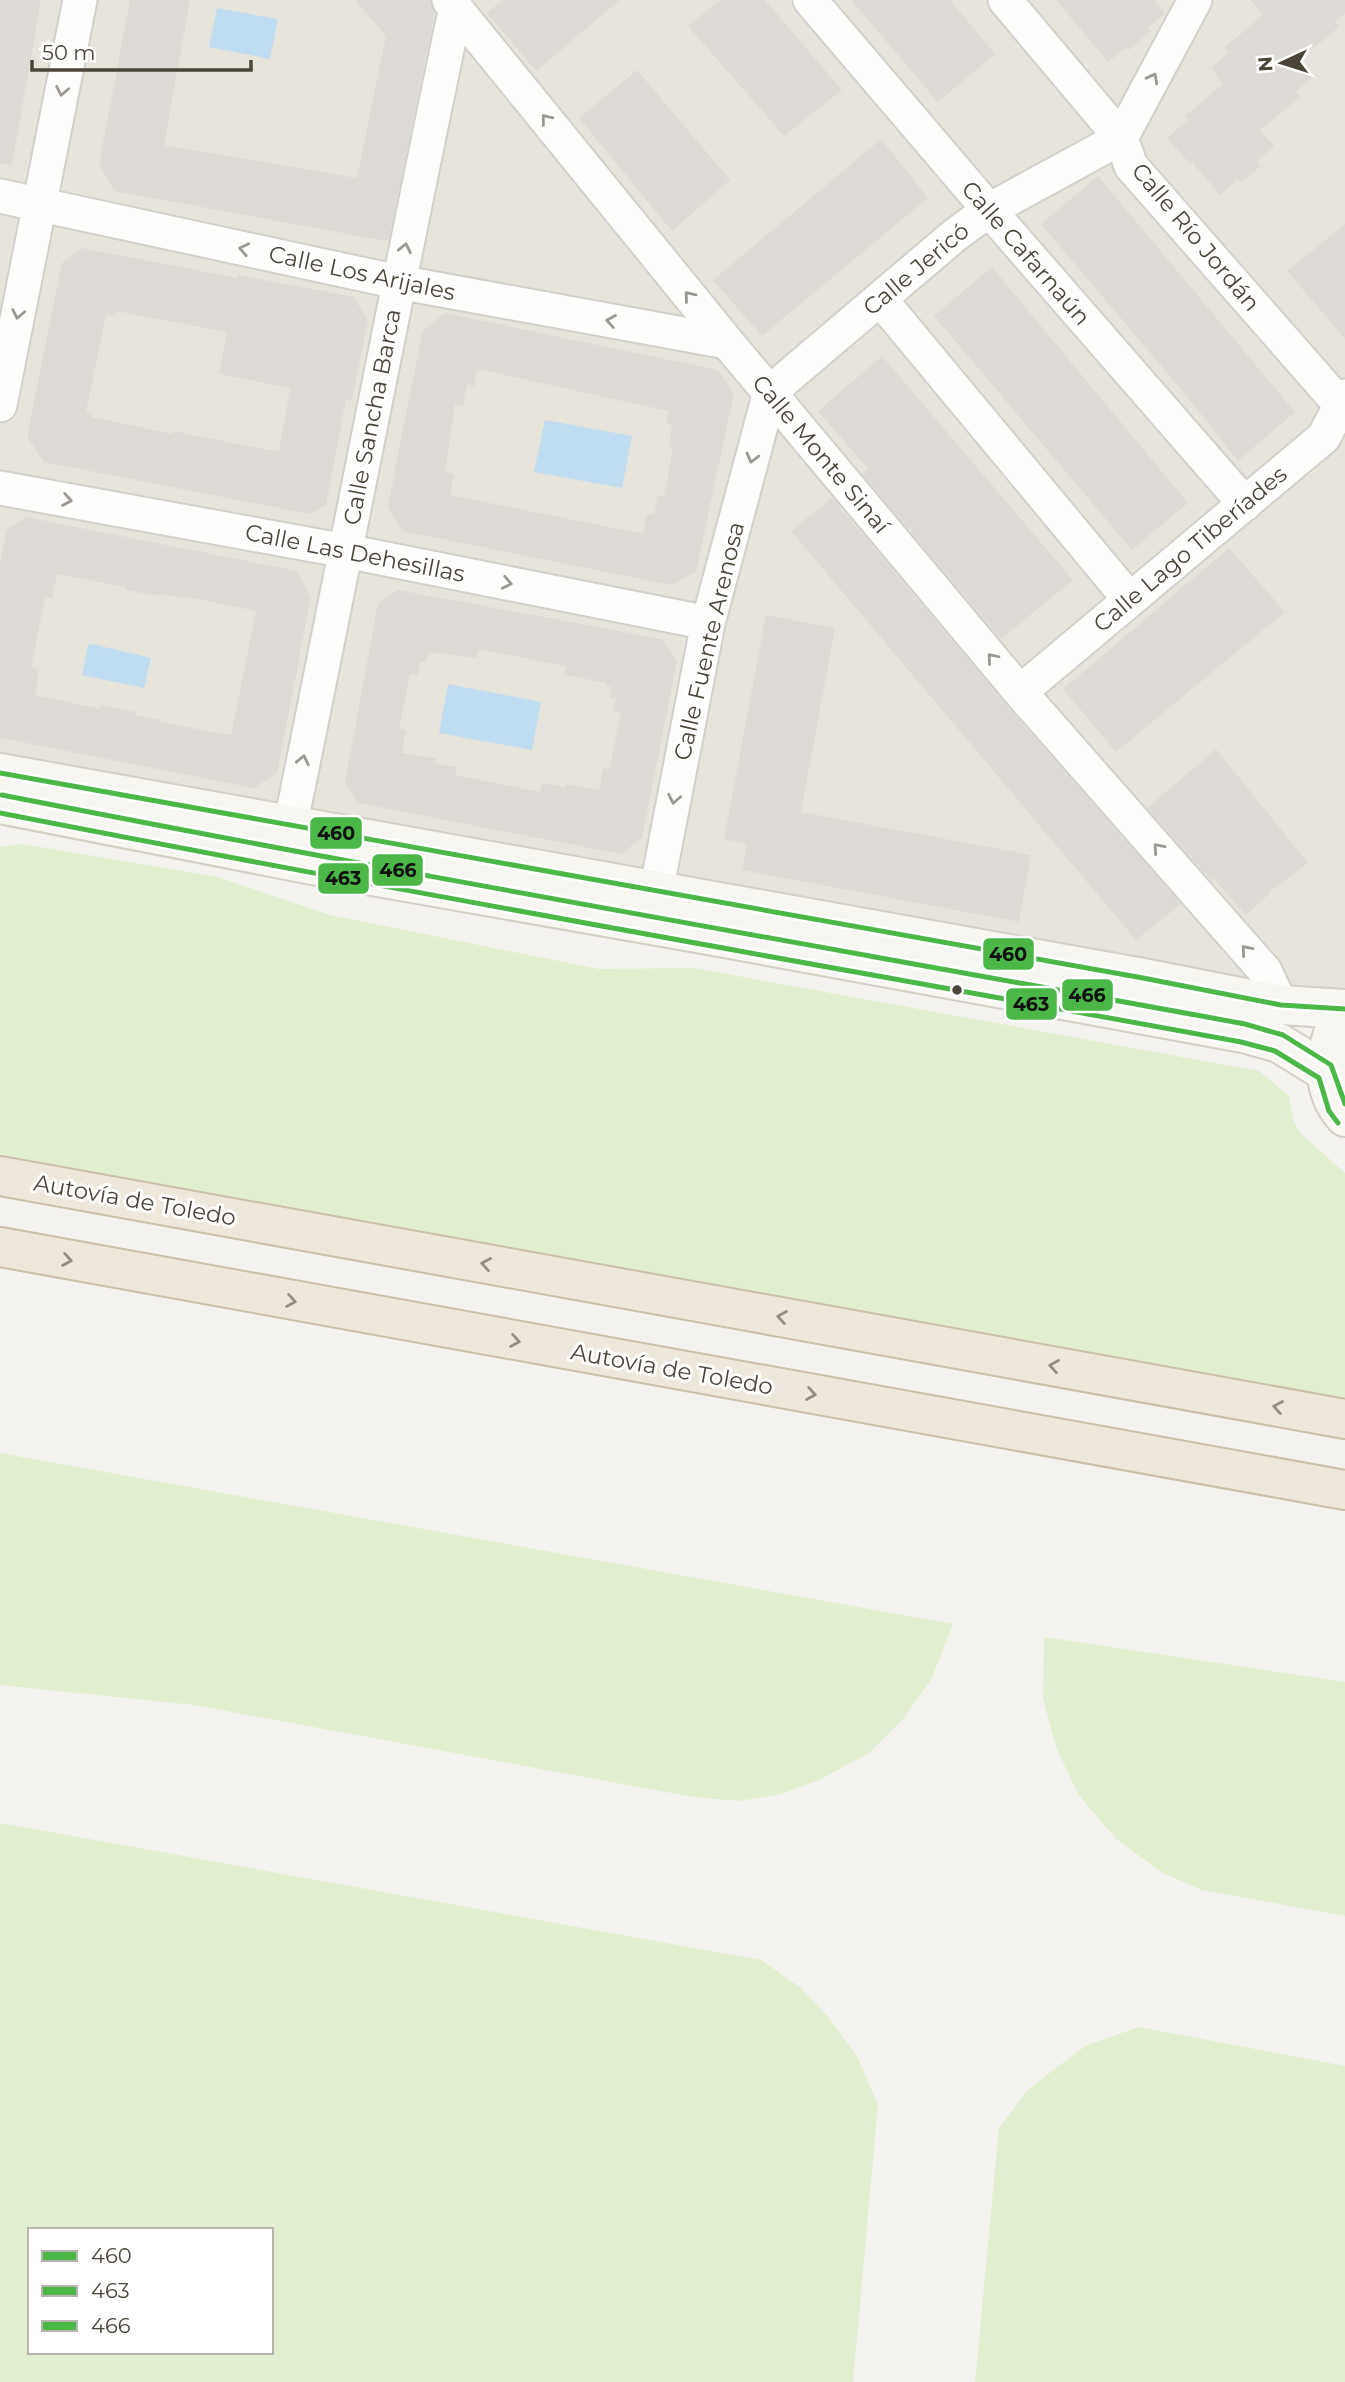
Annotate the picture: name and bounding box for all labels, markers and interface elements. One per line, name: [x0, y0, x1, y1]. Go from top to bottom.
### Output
scale bar: [32, 28, 250, 72]
north arrow: [1247, 28, 1317, 98]
text: 50 m: [42, 40, 96, 65]
text: N: [1254, 56, 1278, 73]
one-way arrow: [1145, 73, 1159, 85]
one-way arrow: [55, 85, 70, 97]
one-way arrow: [542, 114, 554, 127]
street label: Calle Río Jordán: [1126, 157, 1266, 317]
street label: Calle Cafarnaún: [956, 175, 1096, 331]
street label: Calle Jericó: [857, 217, 975, 321]
street label: Calle Los Arijales: [266, 240, 458, 306]
one-way arrow: [238, 242, 250, 257]
one-way arrow: [397, 242, 412, 254]
one-way arrow: [685, 291, 698, 303]
street label: Calle Sancha Barca: [337, 307, 407, 527]
one-way arrow: [11, 308, 26, 320]
one-way arrow: [605, 314, 617, 329]
street label: Calle Monte Sinaí: [747, 369, 896, 540]
one-way arrow: [746, 452, 760, 464]
street label: Calle Lago Tiberíades: [1088, 460, 1292, 638]
one-way arrow: [61, 492, 73, 507]
street label: Calle Las Dehesillas: [243, 518, 467, 588]
street label: Calle Fuente Arenosa: [668, 519, 750, 763]
one-way arrow: [501, 574, 513, 589]
one-way arrow: [988, 654, 1001, 666]
one-way arrow: [295, 754, 310, 766]
one-way arrow: [668, 793, 683, 805]
line badge: 460: [309, 816, 363, 850]
text: 460: [317, 822, 355, 845]
one-way arrow: [1154, 843, 1166, 856]
line badge: 466: [371, 853, 424, 887]
text: 466: [379, 859, 417, 882]
line badge: 463: [317, 862, 370, 895]
text: 463: [325, 867, 361, 890]
line badge: 460: [982, 937, 1035, 971]
text: 460: [989, 943, 1027, 966]
one-way arrow: [1242, 945, 1254, 958]
line badge: 466: [1061, 978, 1114, 1012]
unlabelled marker: [950, 983, 964, 997]
text: 466: [1068, 984, 1106, 1007]
line badge: 463: [1005, 987, 1058, 1021]
text: 463: [1013, 993, 1049, 1016]
street label: Autovía de Toledo: [32, 1168, 238, 1232]
one-way arrow: [61, 1252, 73, 1267]
one-way arrow: [480, 1257, 492, 1272]
one-way arrow: [285, 1293, 297, 1308]
one-way arrow: [776, 1310, 788, 1325]
one-way arrow: [509, 1333, 521, 1348]
street label: Autovía de Toledo: [569, 1337, 775, 1401]
one-way arrow: [1048, 1359, 1060, 1374]
one-way arrow: [805, 1386, 817, 1401]
one-way arrow: [1272, 1400, 1284, 1415]
legend: [28, 2228, 273, 2354]
text: 460: [91, 2243, 132, 2268]
text: 463: [91, 2278, 130, 2303]
text: 466: [91, 2313, 131, 2338]

